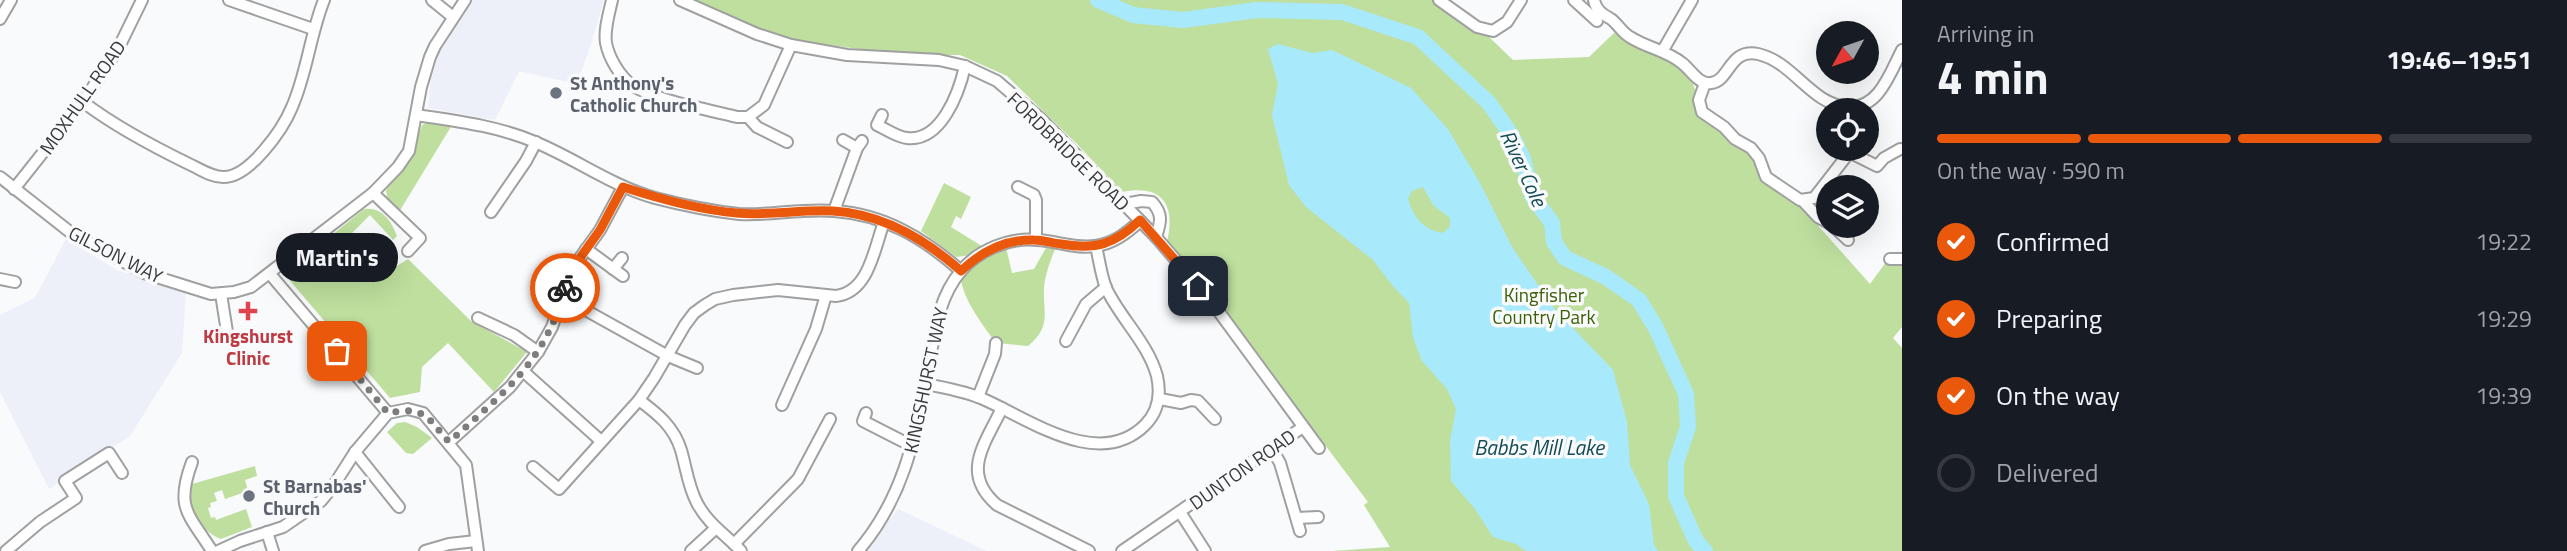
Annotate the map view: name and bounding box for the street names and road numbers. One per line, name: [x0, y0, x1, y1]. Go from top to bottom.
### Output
street label: MOXHULL ROAD: [32, 34, 132, 160]
street label: FORDBRIDGE ROAD: [1001, 85, 1137, 217]
street label: GILSON WAY: [64, 218, 169, 291]
street label: KINGSHURST WAY: [895, 304, 955, 456]
street label: DUNTON ROAD: [1183, 422, 1301, 516]

